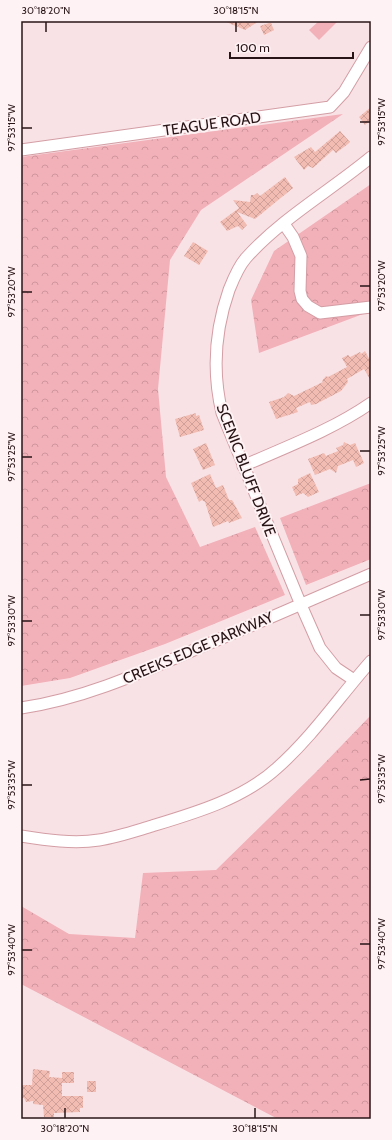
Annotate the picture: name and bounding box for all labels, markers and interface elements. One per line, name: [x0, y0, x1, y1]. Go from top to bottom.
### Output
text: 30°18'20"N: [22, 4, 70, 17]
text: 30°18'15"N: [213, 4, 259, 17]
scale bar: [230, 34, 353, 60]
text: 100 m: [236, 40, 270, 55]
text: 97°53'15"W: [375, 98, 388, 146]
text: 97°53'15"W: [5, 104, 18, 152]
street label: TEAGUE ROAD: [162, 108, 262, 140]
text: 97°53'20"W: [375, 260, 388, 312]
text: 97°53'20"W: [5, 266, 18, 318]
street label: SCENIC BLUFF DRIVE: [212, 401, 280, 539]
text: 97°53'25"W: [375, 426, 388, 476]
text: 97°53'25"W: [5, 432, 18, 482]
text: 97°53'30"W: [375, 589, 388, 641]
text: 97°53'30"W: [5, 595, 18, 647]
street label: CREEKS EDGE PARKWAY: [120, 608, 276, 688]
text: 97°53'35"W: [375, 754, 388, 804]
text: 97°53'35"W: [5, 760, 18, 810]
text: 97°53'40"W: [375, 918, 388, 970]
text: 97°53'40"W: [5, 924, 18, 976]
text: 30°18'20"N: [41, 1122, 89, 1135]
text: 30°18'15"N: [232, 1122, 278, 1135]

